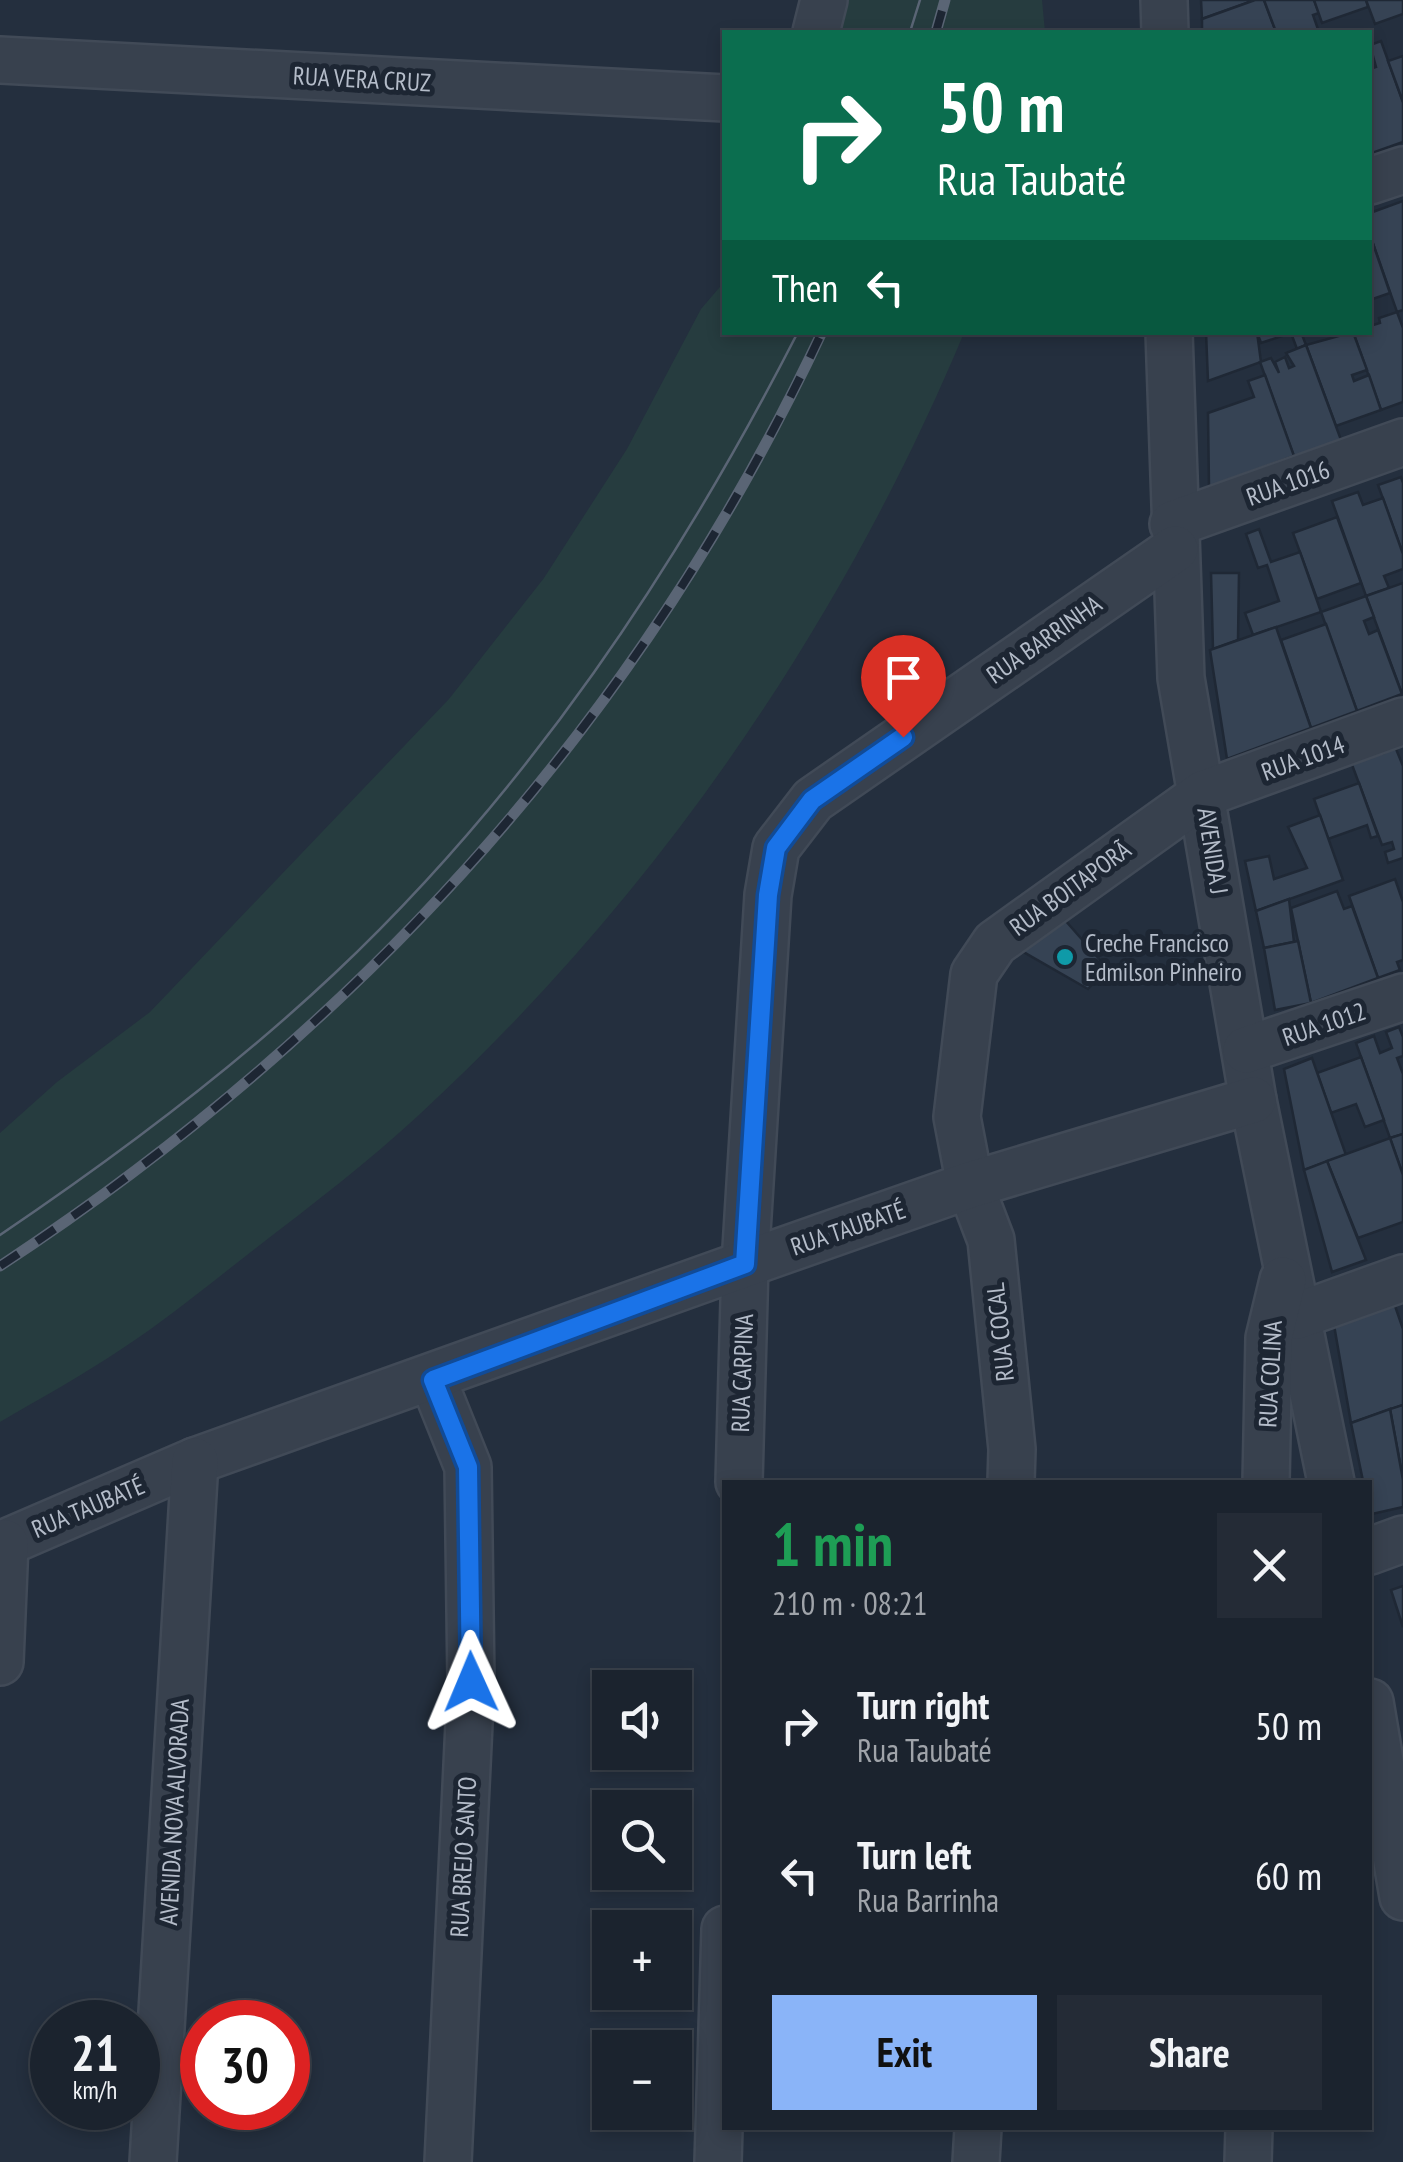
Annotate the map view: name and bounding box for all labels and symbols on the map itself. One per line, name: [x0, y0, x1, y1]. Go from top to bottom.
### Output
street label: RUA VERA CRUZ: [292, 59, 432, 99]
street label: RUA 1016: [1242, 453, 1334, 513]
street label: RUA BARRINHA: [980, 588, 1108, 690]
pin: [861, 635, 946, 738]
street label: RUA 1014: [1257, 728, 1349, 788]
street label: AVENIDA J: [1190, 805, 1236, 897]
street label: RUA BOITAPORÃ: [1003, 833, 1137, 943]
place label: Creche Francisco Edmilson Pinheiro: [1085, 927, 1242, 988]
marker: Creche Francisco Edmilson Pinheiro: [1054, 946, 1076, 968]
street label: RUA 1012: [1278, 995, 1370, 1053]
street label: RUA TAUBATÉ: [786, 1193, 910, 1263]
street label: RUA COCAL: [979, 1280, 1021, 1383]
street label: RUA CARPINA: [724, 1313, 760, 1433]
street label: RUA COLINA: [1251, 1319, 1289, 1428]
street label: RUA TAUBATÉ: [27, 1469, 149, 1545]
position arrow: [419, 1630, 523, 1734]
street label: AVENIDA NOVA ALVORADA: [152, 1698, 196, 1926]
street label: RUA BREJO SANTO: [443, 1776, 483, 1938]
speed limit sign: 30: [180, 2000, 310, 2130]

